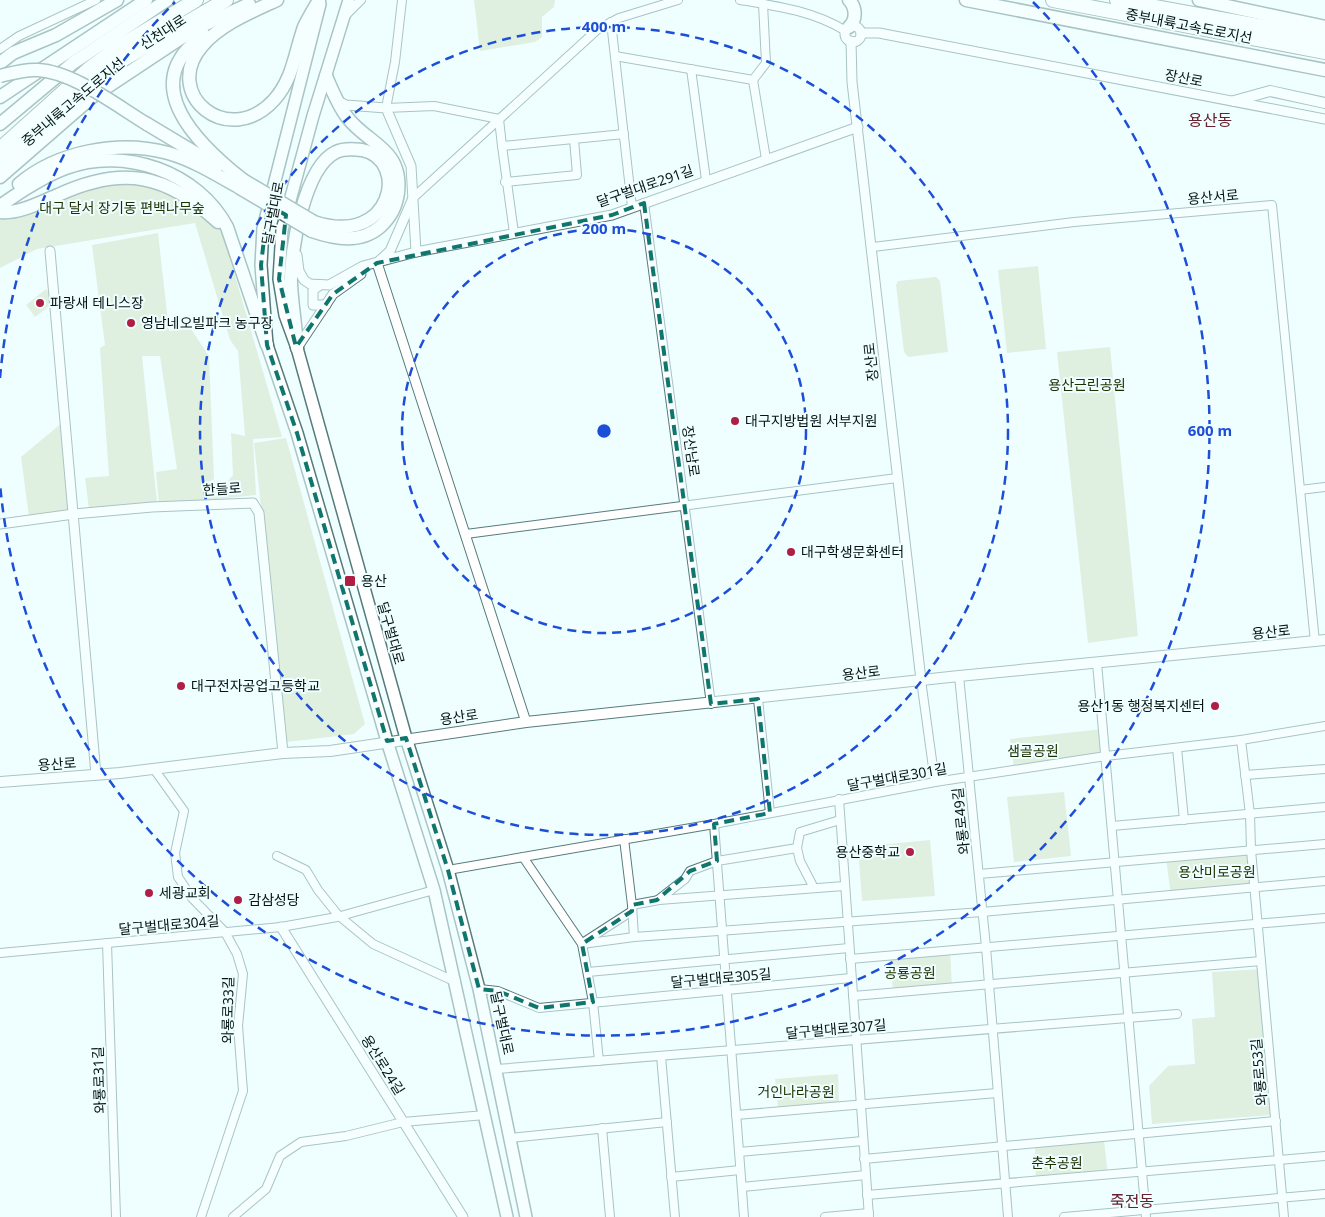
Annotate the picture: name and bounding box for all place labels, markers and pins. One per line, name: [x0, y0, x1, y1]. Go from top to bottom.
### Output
place label: 파랑새 테니스장: [50, 293, 144, 312]
marker: 파랑새 테니스장: [34, 297, 46, 309]
place label: 영남네오빌파크 농구장: [141, 313, 274, 332]
marker: 영남네오빌파크 농구장: [125, 317, 137, 329]
place label: 대구지방법원 서부지원: [745, 411, 877, 430]
marker: 대구지방법원 서부지원: [729, 415, 741, 427]
centre of rings: [595, 422, 613, 440]
place label: 대구학생문화센터: [801, 542, 904, 561]
marker: 대구학생문화센터: [785, 546, 797, 558]
place label: 용산: [361, 571, 387, 590]
marker: 용산: [343, 574, 357, 588]
place label: 대구전자공업고등학교: [191, 676, 320, 695]
marker: 대구전자공업고등학교: [175, 680, 187, 692]
place label: 용산1동 행정복지센터: [1077, 696, 1205, 715]
marker: 용산1동 행정복지센터: [1209, 700, 1221, 712]
place label: 용산중학교: [836, 842, 900, 861]
marker: 용산중학교: [904, 846, 916, 858]
place label: 세광교회: [159, 883, 211, 902]
marker: 세광교회: [143, 887, 155, 899]
place label: 감삼성당: [248, 890, 300, 909]
marker: 감삼성당: [232, 894, 244, 906]

